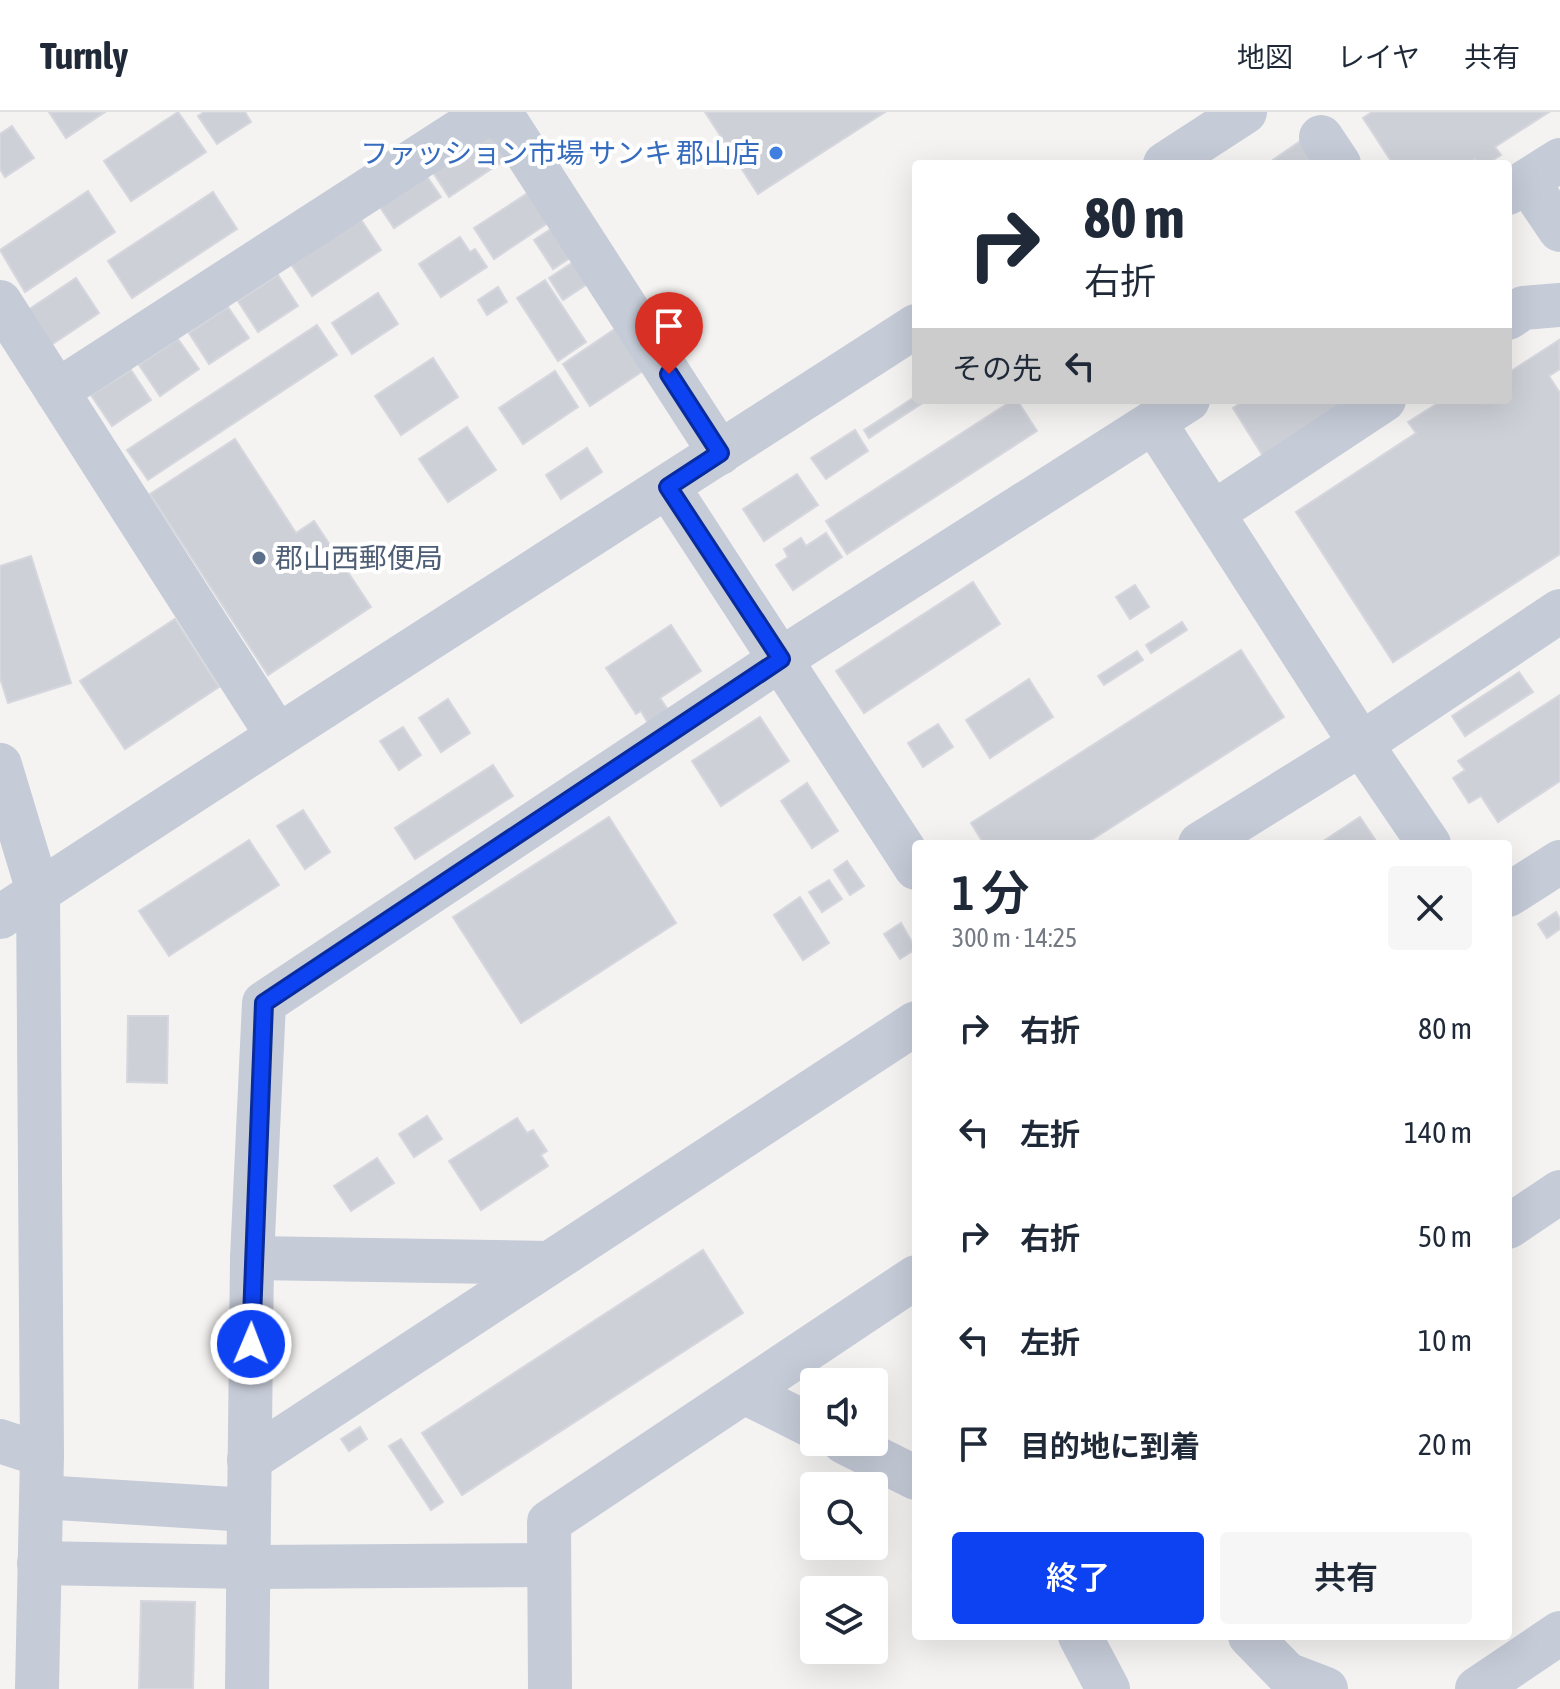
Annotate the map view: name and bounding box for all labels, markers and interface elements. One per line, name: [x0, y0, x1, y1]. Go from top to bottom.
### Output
text: Turnly: [40, 34, 128, 77]
text: 地図: [1237, 41, 1293, 73]
text: レイヤ: [1337, 41, 1420, 73]
text: 共有: [1464, 41, 1520, 73]
place label: ファッション市場 サンキ 郡山店: [360, 137, 760, 169]
marker: ファッション市場 サンキ 郡山店: [767, 144, 785, 162]
text: 80 m: [1084, 186, 1185, 250]
icon: right: [952, 192, 1056, 296]
text: 右折: [1084, 260, 1156, 302]
pin: [635, 292, 703, 374]
icon: arrive: [647, 304, 691, 348]
icon: left: [1058, 344, 1102, 388]
text: その先: [952, 351, 1042, 385]
place label: 郡山西郵便局: [275, 542, 443, 574]
marker: 郡山西郵便局: [250, 549, 268, 567]
text: 1 分: [952, 865, 1029, 920]
button: close: [1388, 866, 1472, 950]
text: 300 m · 14:25: [952, 923, 1077, 953]
icon: right: [952, 1006, 996, 1050]
text: 80 m: [1418, 1011, 1472, 1045]
text: 右折: [1020, 1013, 1080, 1047]
icon: left: [952, 1110, 996, 1154]
text: 140 m: [1404, 1115, 1472, 1149]
text: 左折: [1020, 1117, 1080, 1151]
icon: right: [952, 1214, 996, 1258]
text: 50 m: [1418, 1219, 1472, 1253]
text: 右折: [1020, 1221, 1080, 1255]
position arrow: [209, 1302, 293, 1386]
icon: left: [952, 1318, 996, 1362]
text: 10 m: [1418, 1323, 1472, 1357]
text: 左折: [1020, 1325, 1080, 1359]
map controls: [800, 1368, 888, 1664]
button: sound: [800, 1368, 888, 1456]
icon: arrive: [952, 1422, 996, 1466]
text: 20 m: [1418, 1427, 1472, 1461]
text: 目的地に到着: [1020, 1429, 1200, 1463]
button: search: [800, 1472, 888, 1560]
button: 終了: [952, 1532, 1204, 1624]
button: 共有: [1220, 1532, 1472, 1624]
button: layers: [800, 1576, 888, 1664]

